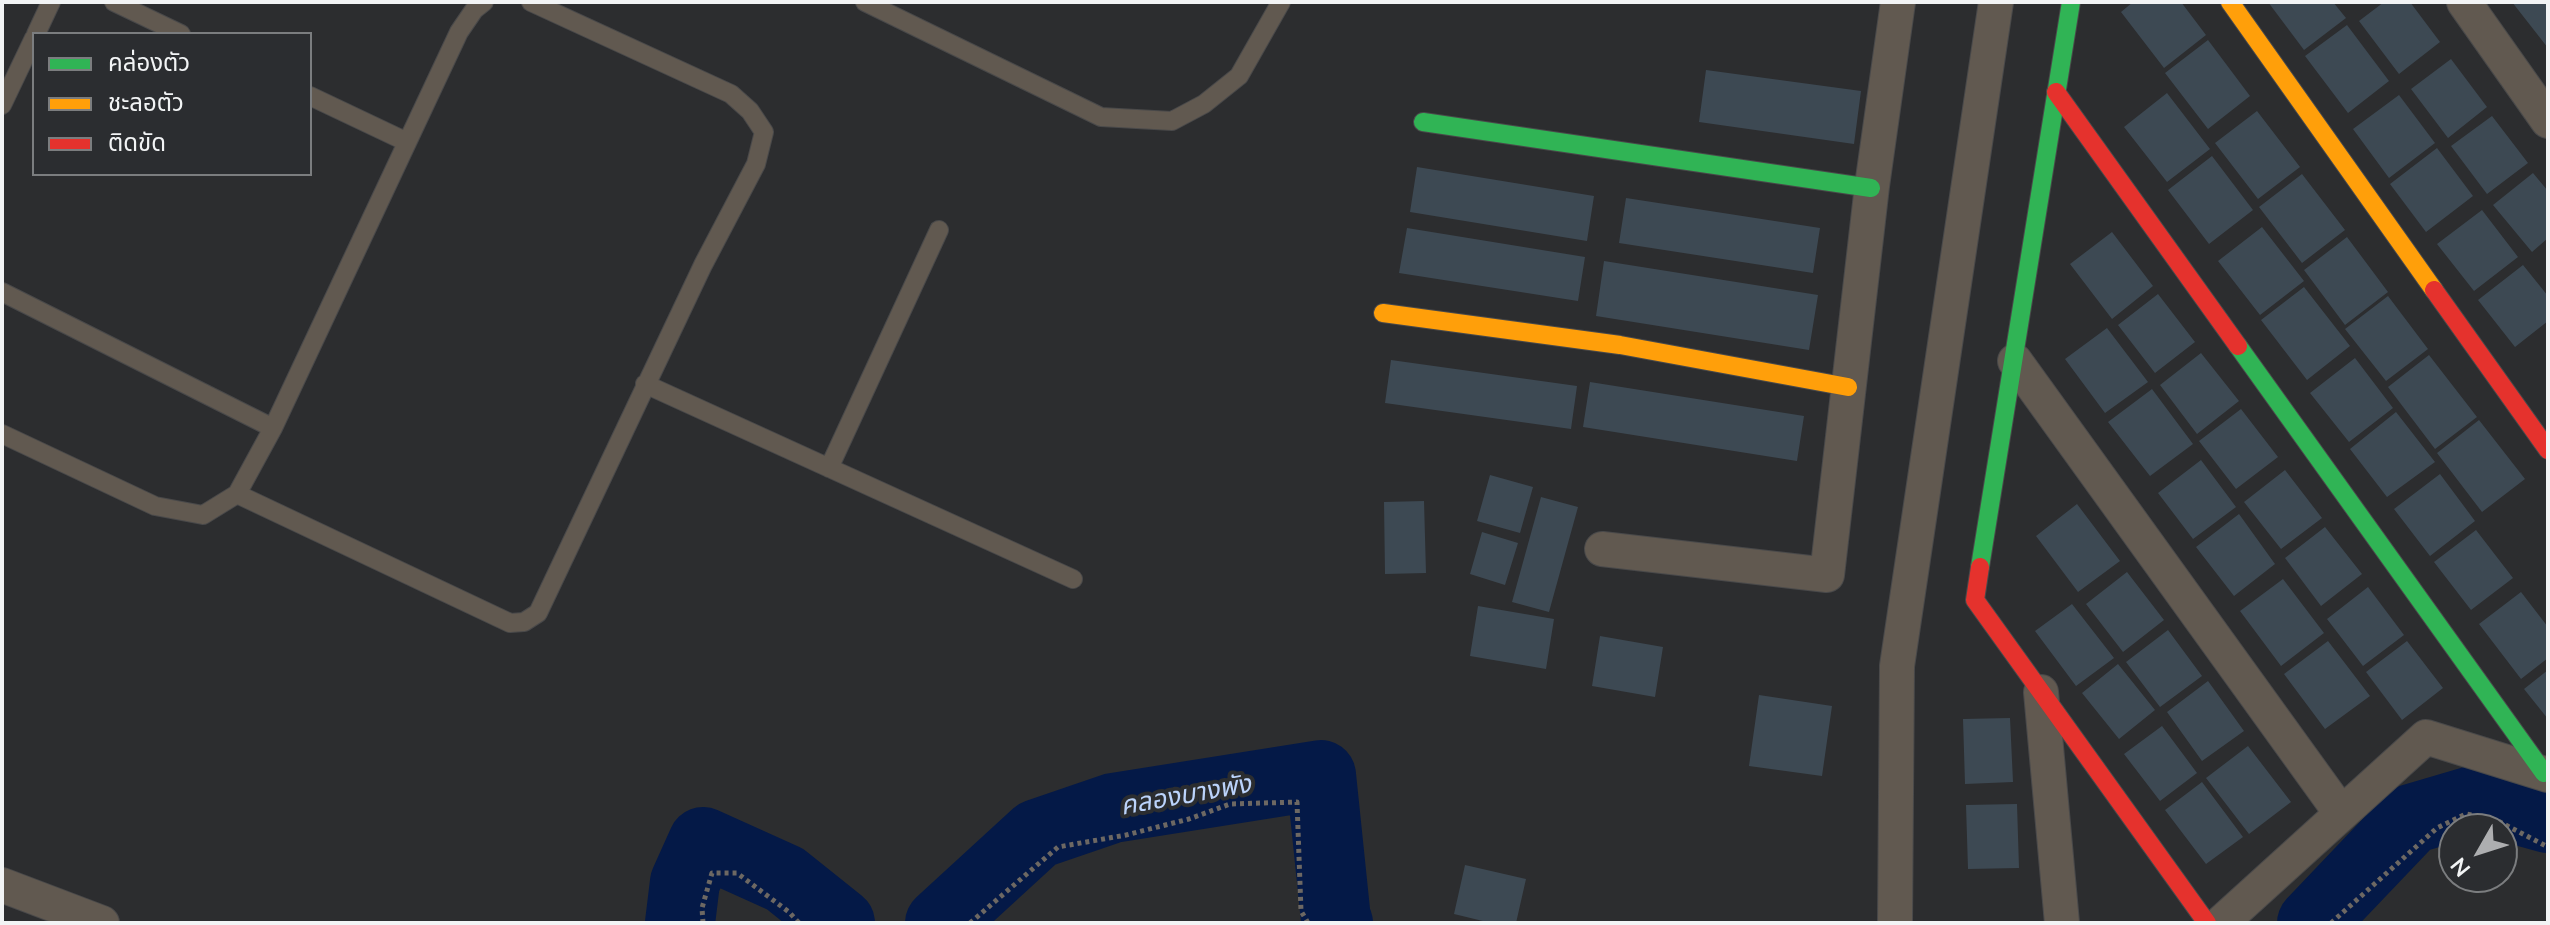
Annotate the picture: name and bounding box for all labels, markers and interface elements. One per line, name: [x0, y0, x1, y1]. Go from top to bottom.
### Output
legend: [32, 32, 312, 176]
text: คล่องตัว: [108, 47, 190, 79]
text: ชะลอตัว: [108, 87, 184, 119]
text: ติดขัด: [108, 127, 166, 159]
water label: คลองบางพัง: [1118, 770, 1254, 824]
north arrow: [2438, 813, 2518, 893]
text: N: [2444, 851, 2478, 883]

